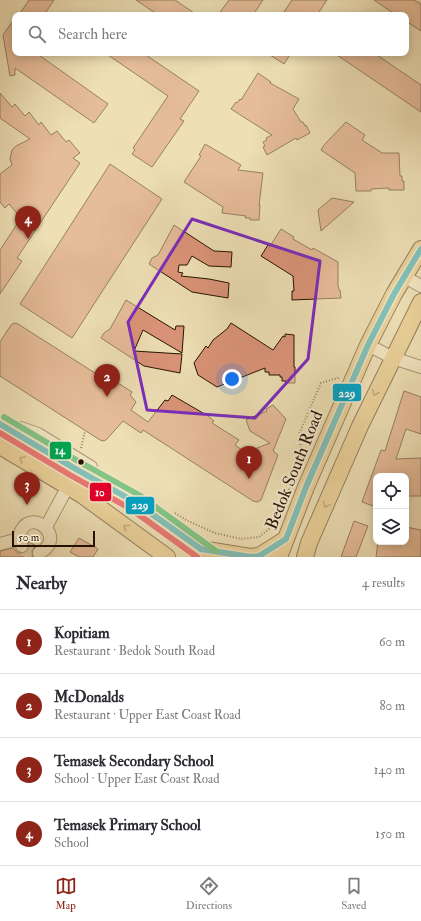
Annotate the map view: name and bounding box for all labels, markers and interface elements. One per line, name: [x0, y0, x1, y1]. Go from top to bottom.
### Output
search box: [12, 12, 409, 56]
icon: search: [26, 23, 48, 45]
text: Search here: [58, 25, 127, 44]
pin: 4: [15, 206, 41, 239]
pin: 2: [94, 364, 120, 397]
your location: [222, 369, 242, 389]
line badge: 229: [332, 383, 362, 402]
text: 229: [339, 387, 356, 400]
one-way arrow: [373, 389, 380, 397]
street label: Bedok South Road: [261, 407, 328, 533]
line badge: 14: [49, 441, 72, 460]
text: 14: [55, 444, 66, 458]
pin: 1: [236, 446, 262, 479]
one-way arrow: [19, 456, 26, 463]
unlabelled marker: [76, 457, 86, 467]
pin: 3: [14, 472, 40, 505]
map controls: [373, 473, 409, 545]
button: locate: [373, 473, 409, 509]
line badge: 10: [89, 482, 112, 502]
text: 10: [95, 486, 105, 499]
line badge: 229: [125, 496, 155, 515]
text: 229: [132, 499, 149, 512]
one-way arrow: [323, 500, 331, 508]
button: layers: [373, 509, 409, 545]
one-way arrow: [124, 525, 131, 532]
scale bar: [12, 529, 95, 548]
text: 50 m: [18, 531, 39, 544]
text: Nearby: [16, 573, 67, 594]
text: 4 results: [362, 575, 405, 591]
text: Kopitiam: [54, 624, 110, 643]
text: 1: [27, 634, 31, 650]
text: 60 m: [379, 634, 405, 650]
text: Restaurant · Bedok South Road: [54, 643, 215, 659]
text: McDonalds: [54, 688, 124, 707]
text: 2: [26, 698, 32, 714]
text: 80 m: [379, 698, 405, 714]
text: Restaurant · Upper East Coast Road: [54, 707, 241, 723]
text: Temasek Secondary School: [54, 752, 214, 771]
text: 3: [27, 762, 32, 778]
text: 140 m: [374, 762, 405, 778]
text: School · Upper East Coast Road: [54, 771, 220, 787]
text: Temasek Primary School: [54, 816, 201, 835]
text: 4: [25, 826, 33, 842]
text: 150 m: [375, 826, 405, 842]
text: School: [54, 835, 89, 851]
tab: Map: [55, 875, 77, 912]
tab: Directions: [186, 875, 232, 912]
tab: Saved: [341, 875, 366, 912]

